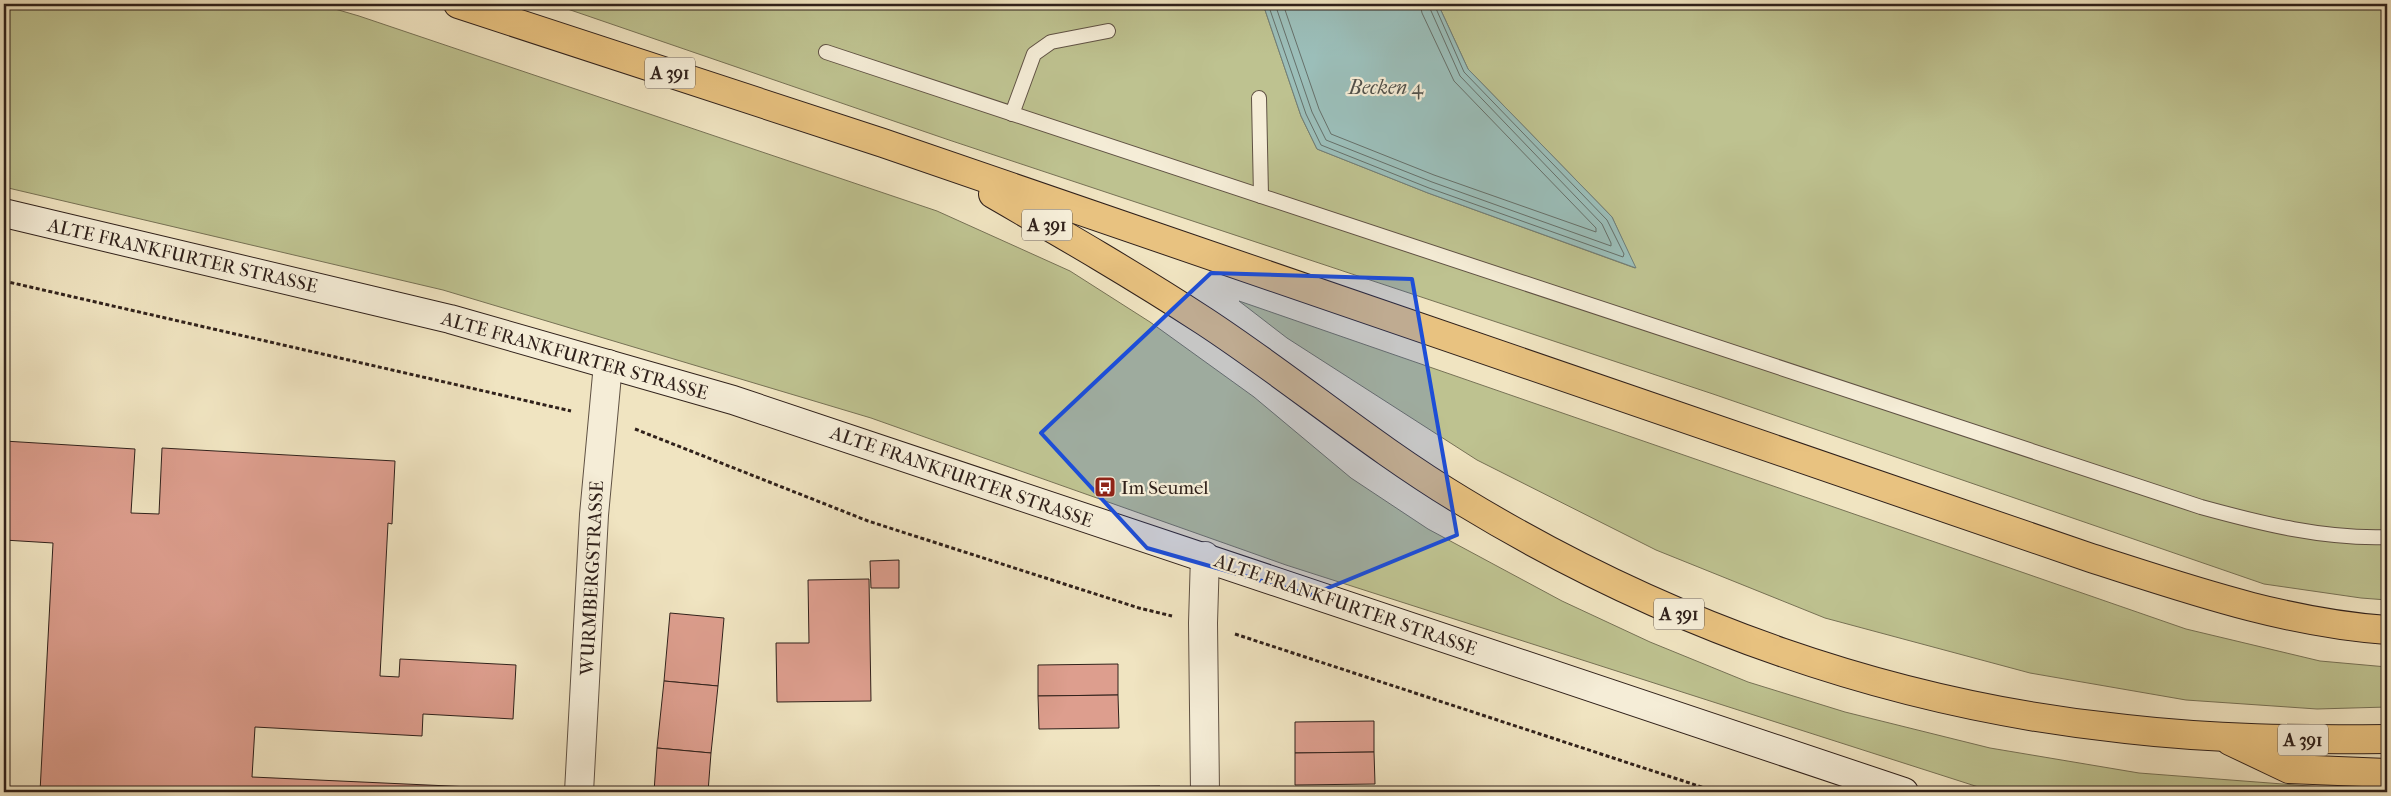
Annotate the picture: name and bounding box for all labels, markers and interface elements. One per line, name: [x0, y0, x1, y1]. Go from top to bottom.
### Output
road number: A 391: [645, 58, 695, 88]
water label: Becken 4: [1348, 76, 1425, 100]
road number: A 391: [1022, 210, 1072, 240]
street label: ALTE FRANKFURTER STRASSE: [45, 214, 320, 298]
street label: ALTE FRANKFURTER STRASSE: [438, 307, 711, 405]
street label: ALTE FRANKFURTER STRASSE: [827, 421, 1096, 532]
bus stop icon: Im Seumel: [1093, 475, 1117, 499]
place label: Im Seumel: [1121, 477, 1209, 499]
street label: WURMBERGSTRASSE: [576, 480, 608, 677]
street label: ALTE FRANKFURTER STRASSE: [1211, 549, 1480, 660]
road number: A 391: [1654, 598, 1704, 630]
road number: A 391: [2278, 724, 2328, 756]

